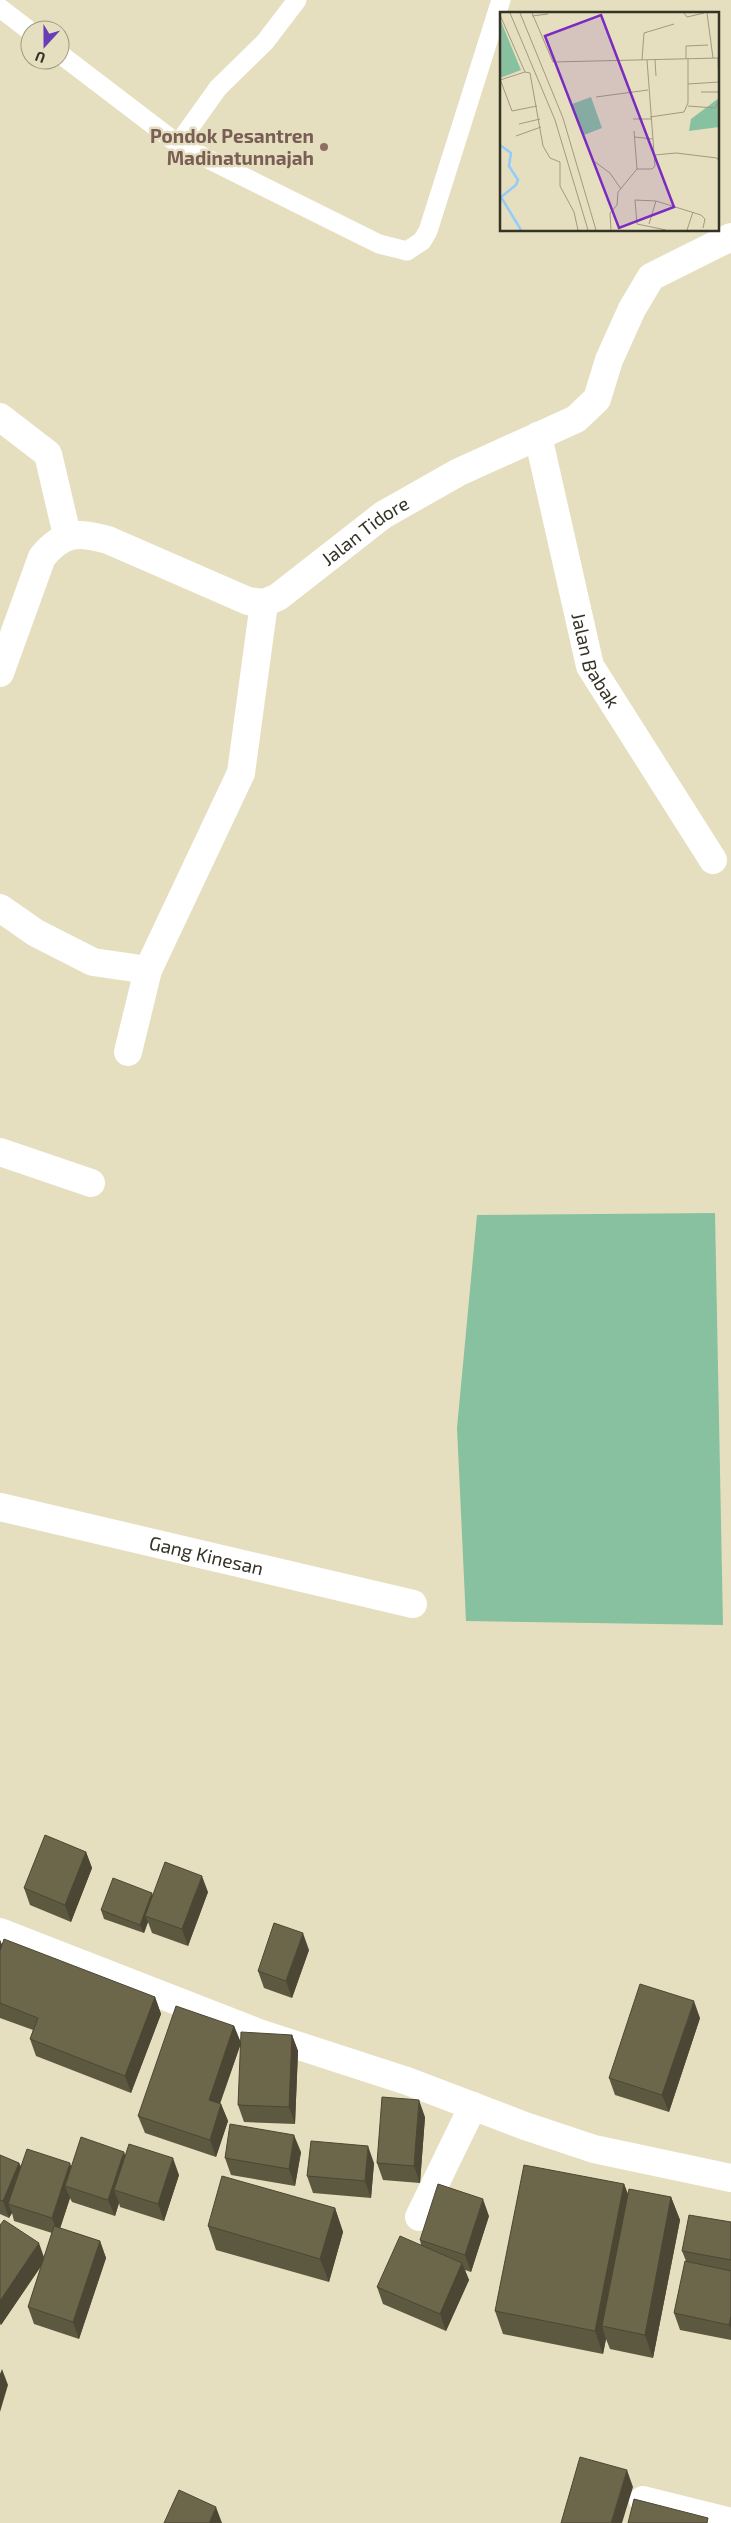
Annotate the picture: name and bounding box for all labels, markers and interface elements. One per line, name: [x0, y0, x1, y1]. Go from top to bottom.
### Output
inset map: [500, 12, 718, 231]
north arrow: [20, 20, 70, 70]
text: U: [33, 48, 48, 67]
place label: Pondok Pesantren Madinatunnajah: [150, 124, 314, 169]
marker: Pondok Pesantren Madinatunnajah: [318, 141, 330, 153]
street label: Jalan Tidore: [316, 491, 413, 570]
street label: Jalan Babak: [567, 610, 625, 712]
street label: Gang Kinesan: [147, 1530, 266, 1580]

